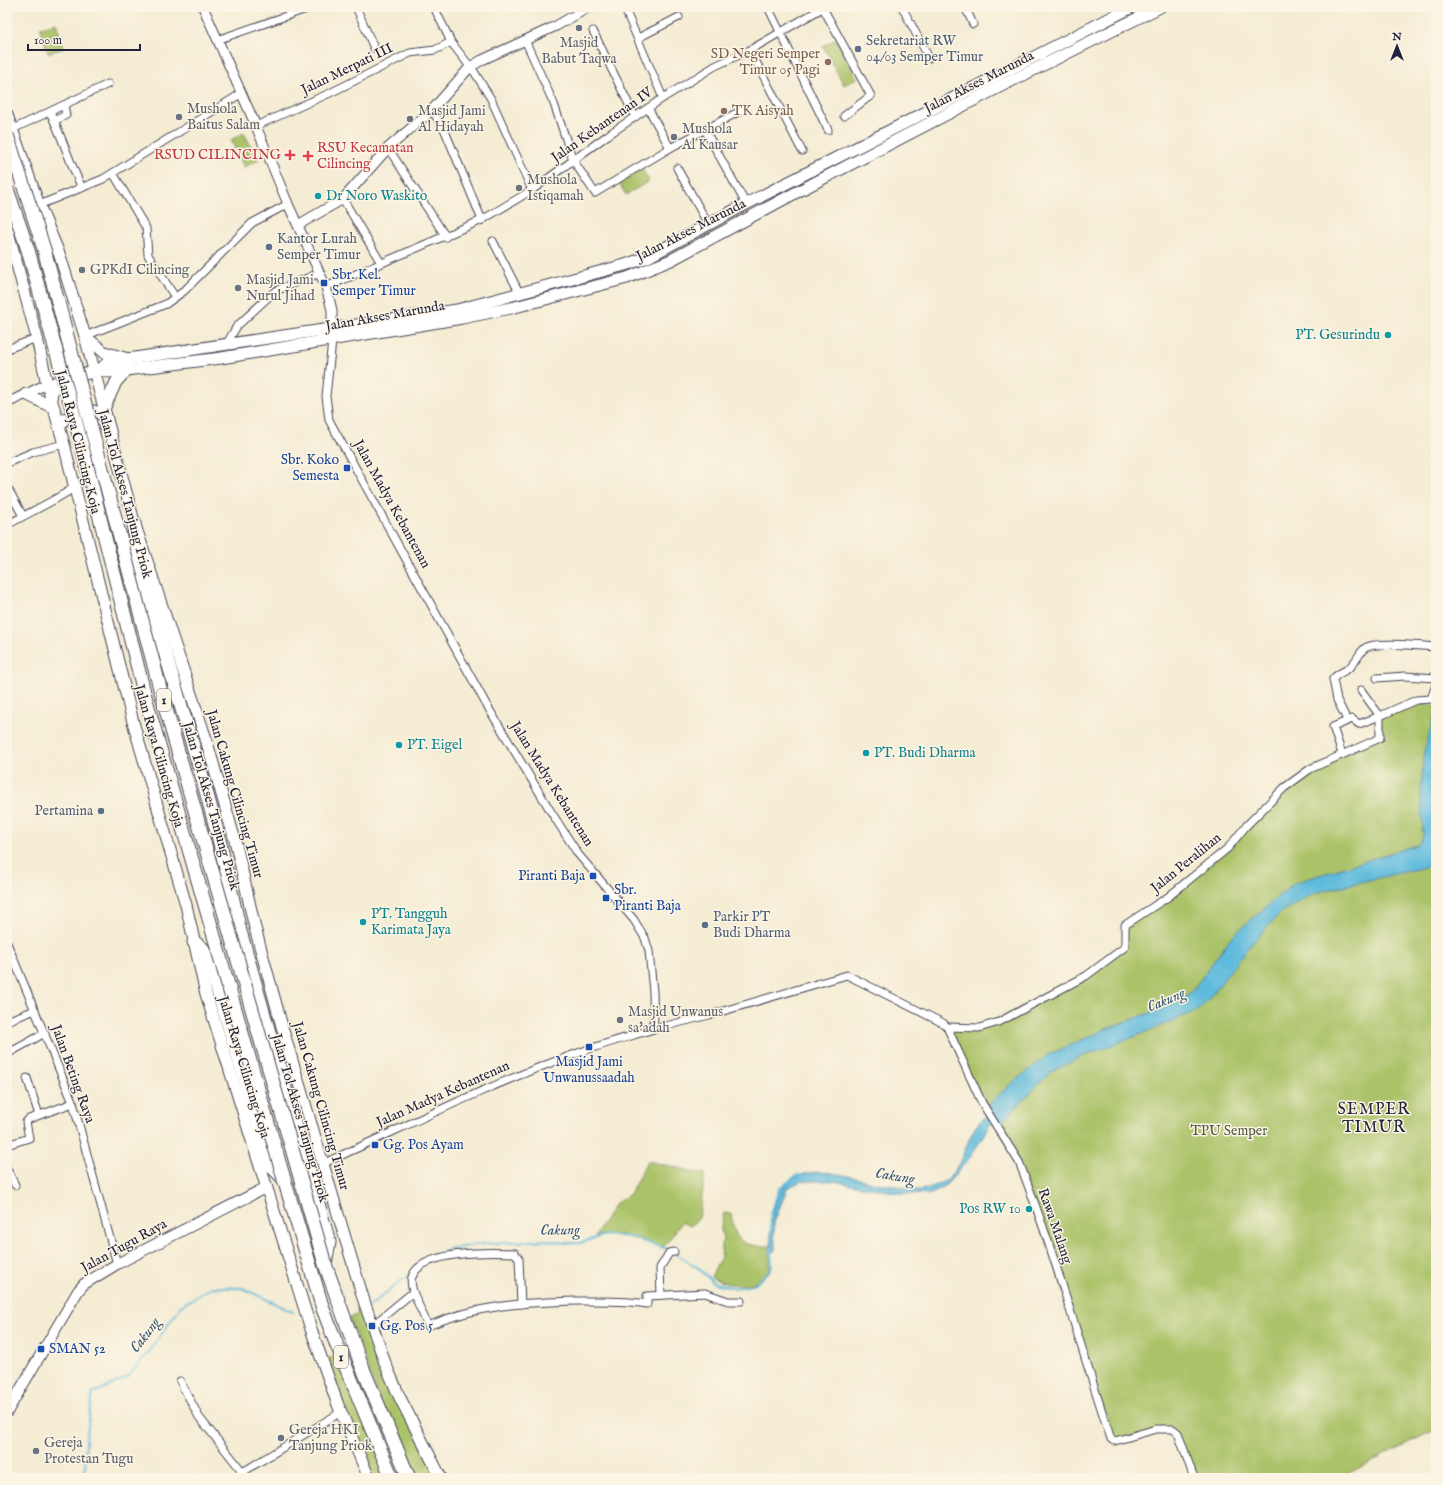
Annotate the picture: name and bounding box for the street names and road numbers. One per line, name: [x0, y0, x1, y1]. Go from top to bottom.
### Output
street label: Jalan Merpati III: [296, 39, 396, 100]
street label: Jalan Akses Marunda: [919, 46, 1038, 118]
street label: Jalan Kebantenan IV: [546, 83, 657, 168]
street label: Jalan Akses Marunda: [631, 194, 750, 266]
street label: Jalan Akses Marunda: [322, 296, 447, 336]
street label: Jalan Raya Cilincing Koja: [51, 366, 105, 517]
street label: Jalan Tol Akses Tanjung Priok: [93, 405, 156, 581]
street label: Jalan Madya Kebantenan: [348, 435, 435, 572]
street label: Jalan Raya Cilincing Koja: [129, 681, 188, 830]
road number: 1: [157, 689, 171, 711]
street label: Jalan Cakung Cilincing Timur: [202, 706, 268, 880]
street label: Jalan Madya Kebantenan: [505, 716, 598, 850]
street label: Jalan Tol Akses Tanjung Priok: [178, 718, 244, 893]
street label: Jalan Peralihan: [1145, 829, 1225, 898]
street label: Jalan Raya Cilincing Koja: [213, 992, 274, 1141]
street label: Jalan Cakung Cilincing Timur: [288, 1018, 354, 1192]
street label: Jalan Beting Raya: [46, 1020, 99, 1127]
street label: Jalan Tol Akses Tanjung Priok: [267, 1030, 333, 1205]
street label: Jalan Madya Kebantenan: [372, 1056, 513, 1132]
street label: Rawa Malang: [1034, 1186, 1076, 1267]
street label: Jalan Tugu Raya: [76, 1215, 171, 1278]
road number: 1: [334, 1346, 348, 1368]

